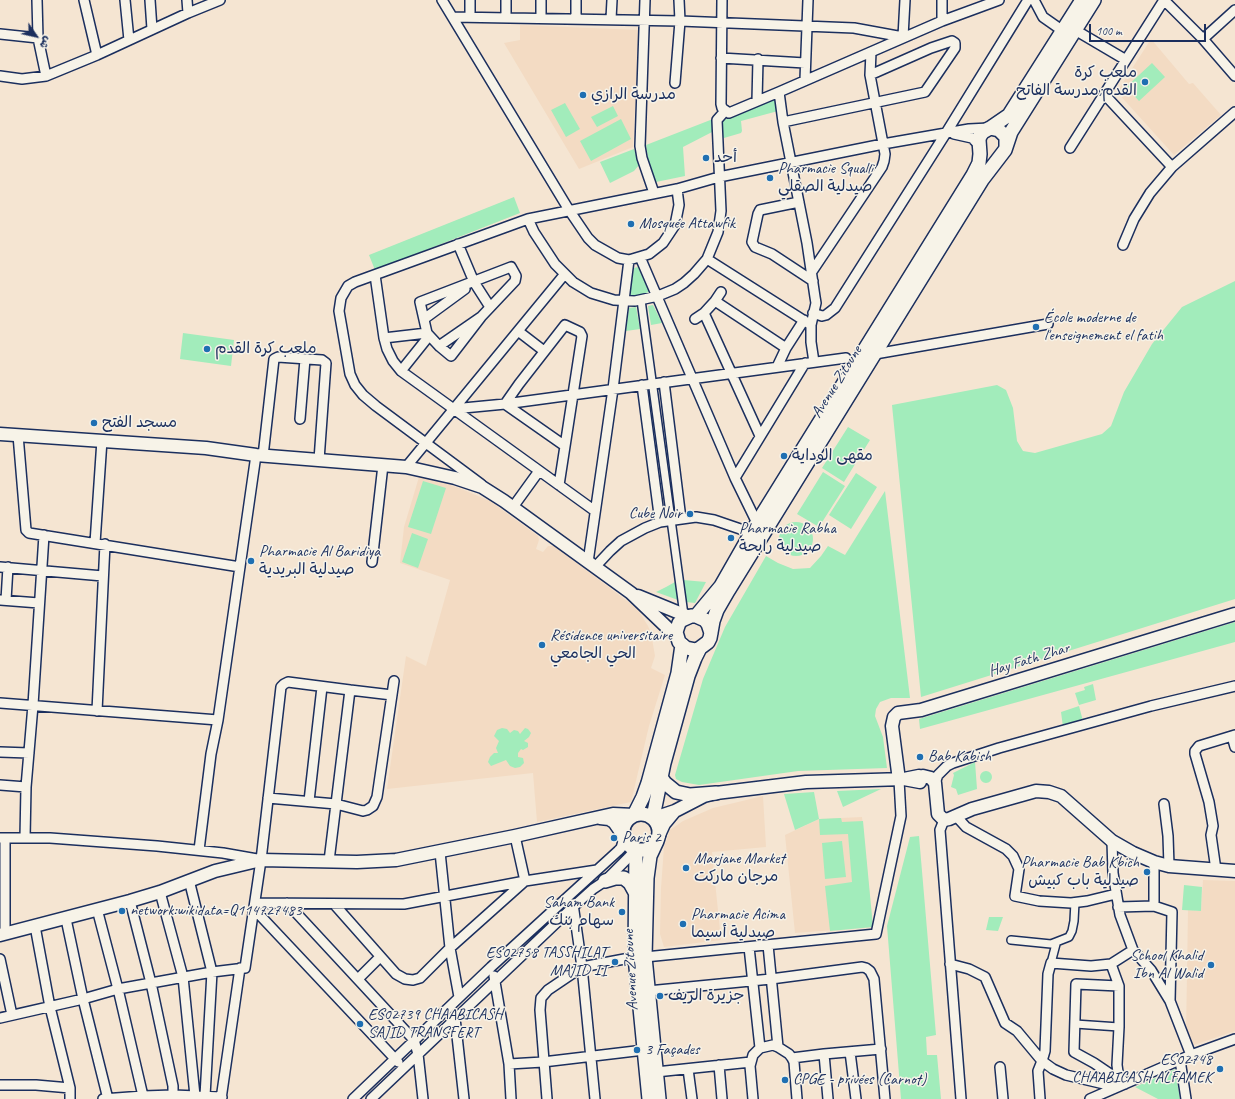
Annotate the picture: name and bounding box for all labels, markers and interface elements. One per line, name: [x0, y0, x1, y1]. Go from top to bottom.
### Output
north arrow: [16, 16, 56, 56]
scale bar: [1091, 16, 1208, 42]
text: 100 m: [1096, 23, 1122, 39]
text: ش: [37, 34, 55, 52]
place label: ملعب كرة القدم;مدرسة الفاتح: [1016, 63, 1137, 101]
marker: ملعب كرة القدم;مدرسة الفاتح: [1140, 77, 1150, 87]
place label: مدرسة الرازي: [591, 85, 676, 105]
marker: مدرسة الرازي: [578, 90, 588, 100]
place label: أحد: [714, 148, 737, 168]
marker: أحد: [701, 153, 711, 163]
place label: Pharmacie Squalli صيدلية الصقلي: [778, 159, 873, 197]
marker: Pharmacie Squalli صيدلية الصقلي: [765, 173, 775, 183]
place label: Mosquée Attawfik: [639, 214, 735, 234]
marker: Mosquée Attawfik: [626, 219, 636, 229]
place label: École moderne de l'enseignement el fatih: [1044, 308, 1163, 346]
marker: École moderne de l'enseignement el fatih: [1031, 322, 1041, 332]
place label: ملعب كرة القدم: [215, 339, 317, 359]
street label: Avenue Zitoune: [807, 342, 867, 422]
marker: ملعب كرة القدم: [202, 344, 212, 354]
place label: مسجد الفتح: [102, 413, 177, 433]
marker: مسجد الفتح: [89, 418, 99, 428]
place label: مقهى الوداية: [792, 446, 873, 466]
marker: مقهى الوداية: [779, 451, 789, 461]
place label: Cube Noir: [629, 504, 682, 524]
marker: Cube Noir: [685, 509, 695, 519]
place label: Pharmacie Rabha صيدلية رابحة: [739, 519, 836, 557]
marker: Pharmacie Rabha صيدلية رابحة: [726, 533, 736, 543]
place label: Pharmacie Al Baridiya صيدلية البريدية: [259, 542, 380, 580]
marker: Pharmacie Al Baridiya صيدلية البريدية: [246, 556, 256, 566]
place label: Résidence universitaire الحي الجامعي: [550, 626, 672, 664]
street label: Hay Fath Zhar: [986, 639, 1072, 681]
marker: Résidence universitaire الحي الجامعي: [537, 640, 547, 650]
place label: Bab Kabish: [928, 747, 991, 767]
marker: Bab Kabish: [915, 752, 925, 762]
place label: Paris 2: [622, 828, 661, 848]
marker: Paris 2: [609, 833, 619, 843]
place label: Marjane Market مرجان ماركت: [694, 849, 785, 887]
place label: Pharmacie Bab Kbich صيدلية باب كبيش: [1021, 853, 1139, 891]
marker: Marjane Market مرجان ماركت: [681, 863, 691, 873]
marker: Pharmacie Bab Kbich صيدلية باب كبيش: [1142, 867, 1152, 877]
place label: Saham Bank سهام بنك: [544, 893, 614, 931]
place label: network:wikidata=Q114727483: [130, 901, 302, 921]
place label: Pharmacie Acima صيدلية أسيما: [691, 905, 785, 943]
marker: network:wikidata=Q114727483: [117, 906, 127, 916]
marker: Saham Bank سهام بنك: [617, 907, 627, 917]
marker: Pharmacie Acima صيدلية أسيما: [678, 919, 688, 929]
street label: Avenue Zitoune: [619, 929, 643, 1011]
place label: ES02758 TASSHILAT MAJID II: [486, 943, 607, 981]
place label: School Khalid Ibn Al Walid: [1130, 946, 1203, 984]
marker: ES02758 TASSHILAT MAJID II: [610, 957, 620, 967]
marker: School Khalid Ibn Al Walid: [1206, 960, 1216, 970]
place label: جزيرة الريف: [668, 986, 744, 1006]
marker: جزيرة الريف: [655, 991, 665, 1001]
place label: ES02739 CHAABICASH SAJID TRANSFERT: [368, 1005, 502, 1043]
marker: ES02739 CHAABICASH SAJID TRANSFERT: [355, 1019, 365, 1029]
place label: 3 Façades: [645, 1040, 699, 1060]
marker: 3 Façades: [632, 1045, 642, 1055]
place label: ES02748 CHAABICASH ALFAMEK: [1072, 1050, 1212, 1088]
marker: ES02748 CHAABICASH ALFAMEK: [1215, 1064, 1225, 1074]
place label: CPGE - privées (Carnot): [793, 1070, 926, 1090]
marker: CPGE - privées (Carnot): [780, 1075, 790, 1085]

